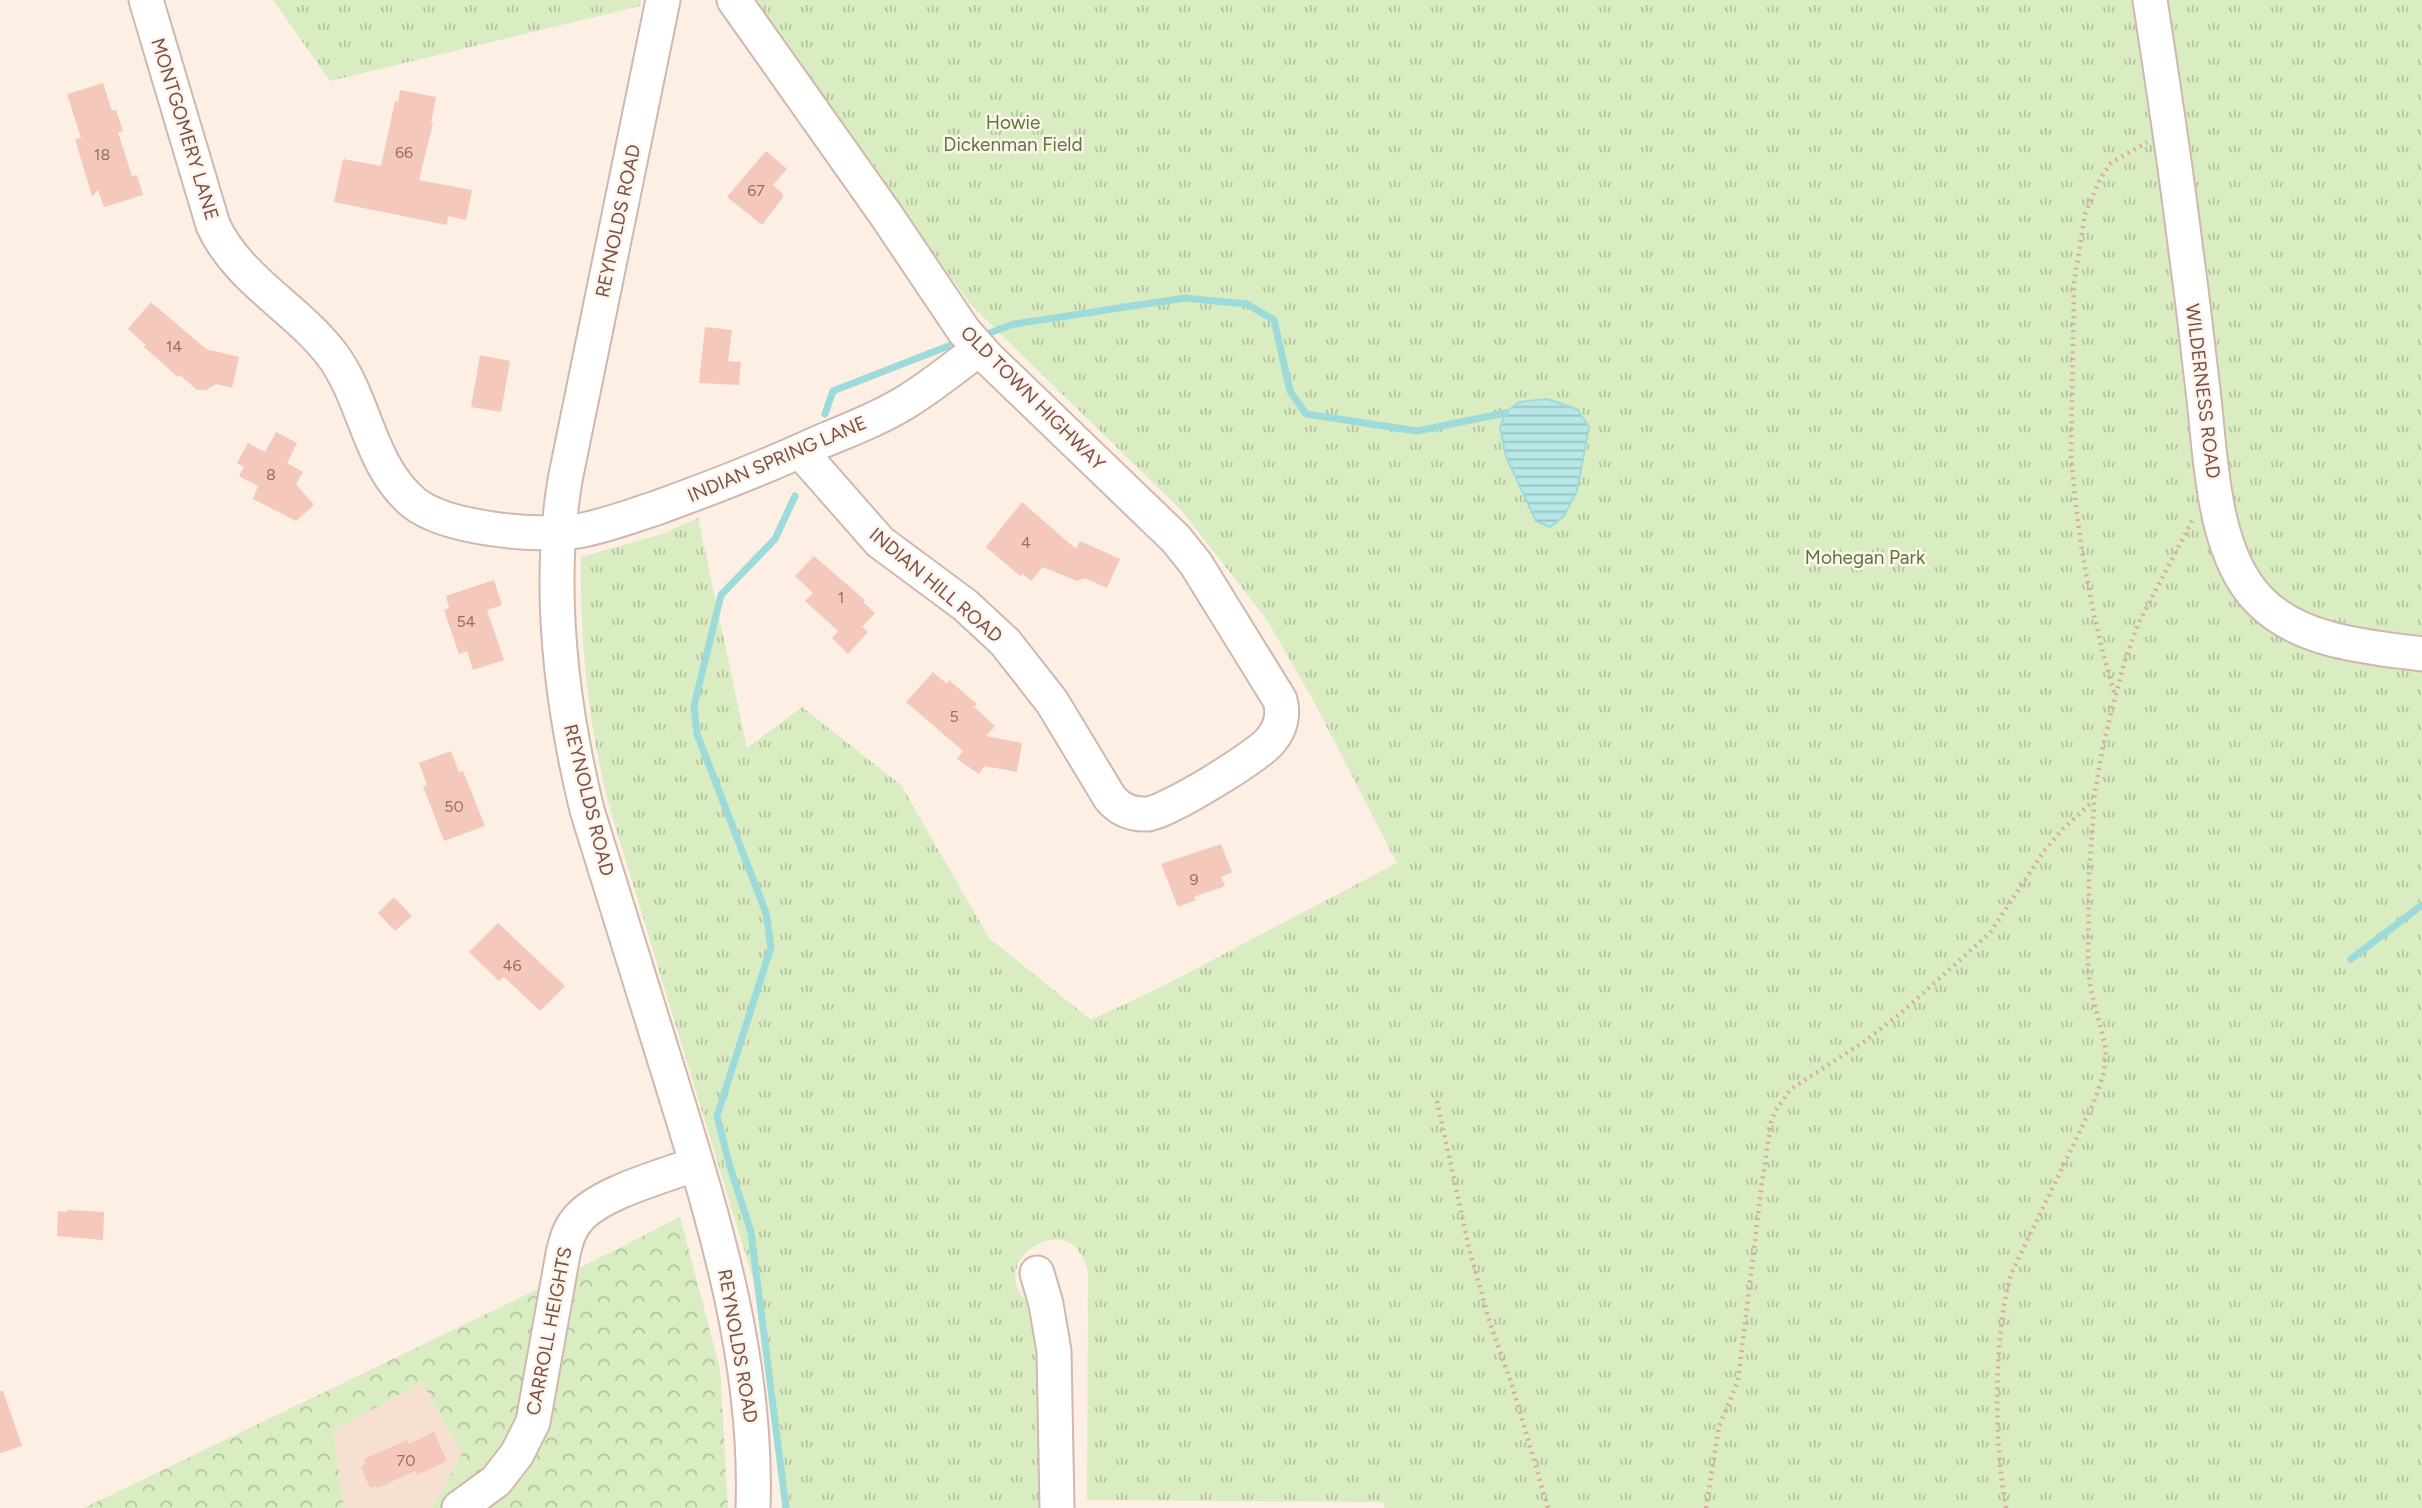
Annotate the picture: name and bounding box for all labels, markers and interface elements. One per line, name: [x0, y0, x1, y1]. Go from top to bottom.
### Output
street label: MONTGOMERY LANE: [146, 35, 224, 223]
park label: Howie Dickenman Field: [943, 111, 1083, 156]
street label: REYNOLDS ROAD: [591, 142, 645, 300]
house number: 66: [395, 143, 413, 162]
house number: 18: [94, 145, 110, 164]
house number: 67: [747, 181, 765, 200]
street label: WILDERNESS ROAD: [2181, 302, 2225, 480]
street label: OLD TOWN HIGHWAY: [956, 321, 1110, 475]
house number: 14: [166, 337, 182, 356]
street label: INDIAN SPRING LANE: [684, 411, 870, 507]
house number: 8: [266, 465, 276, 484]
street label: INDIAN HILL ROAD: [865, 523, 1007, 647]
house number: 4: [1021, 533, 1031, 552]
park label: Mohegan Park: [1805, 546, 1926, 569]
house number: 1: [838, 588, 844, 607]
house number: 54: [456, 612, 476, 631]
house number: 5: [949, 707, 959, 726]
street label: REYNOLDS ROAD: [559, 722, 619, 878]
house number: 50: [444, 797, 464, 816]
house number: 9: [1189, 870, 1199, 889]
house number: 46: [503, 956, 522, 975]
street label: CARROLL HEIGHTS: [521, 1245, 577, 1417]
street label: REYNOLDS ROAD: [713, 1267, 763, 1425]
house number: 70: [397, 1451, 415, 1470]

